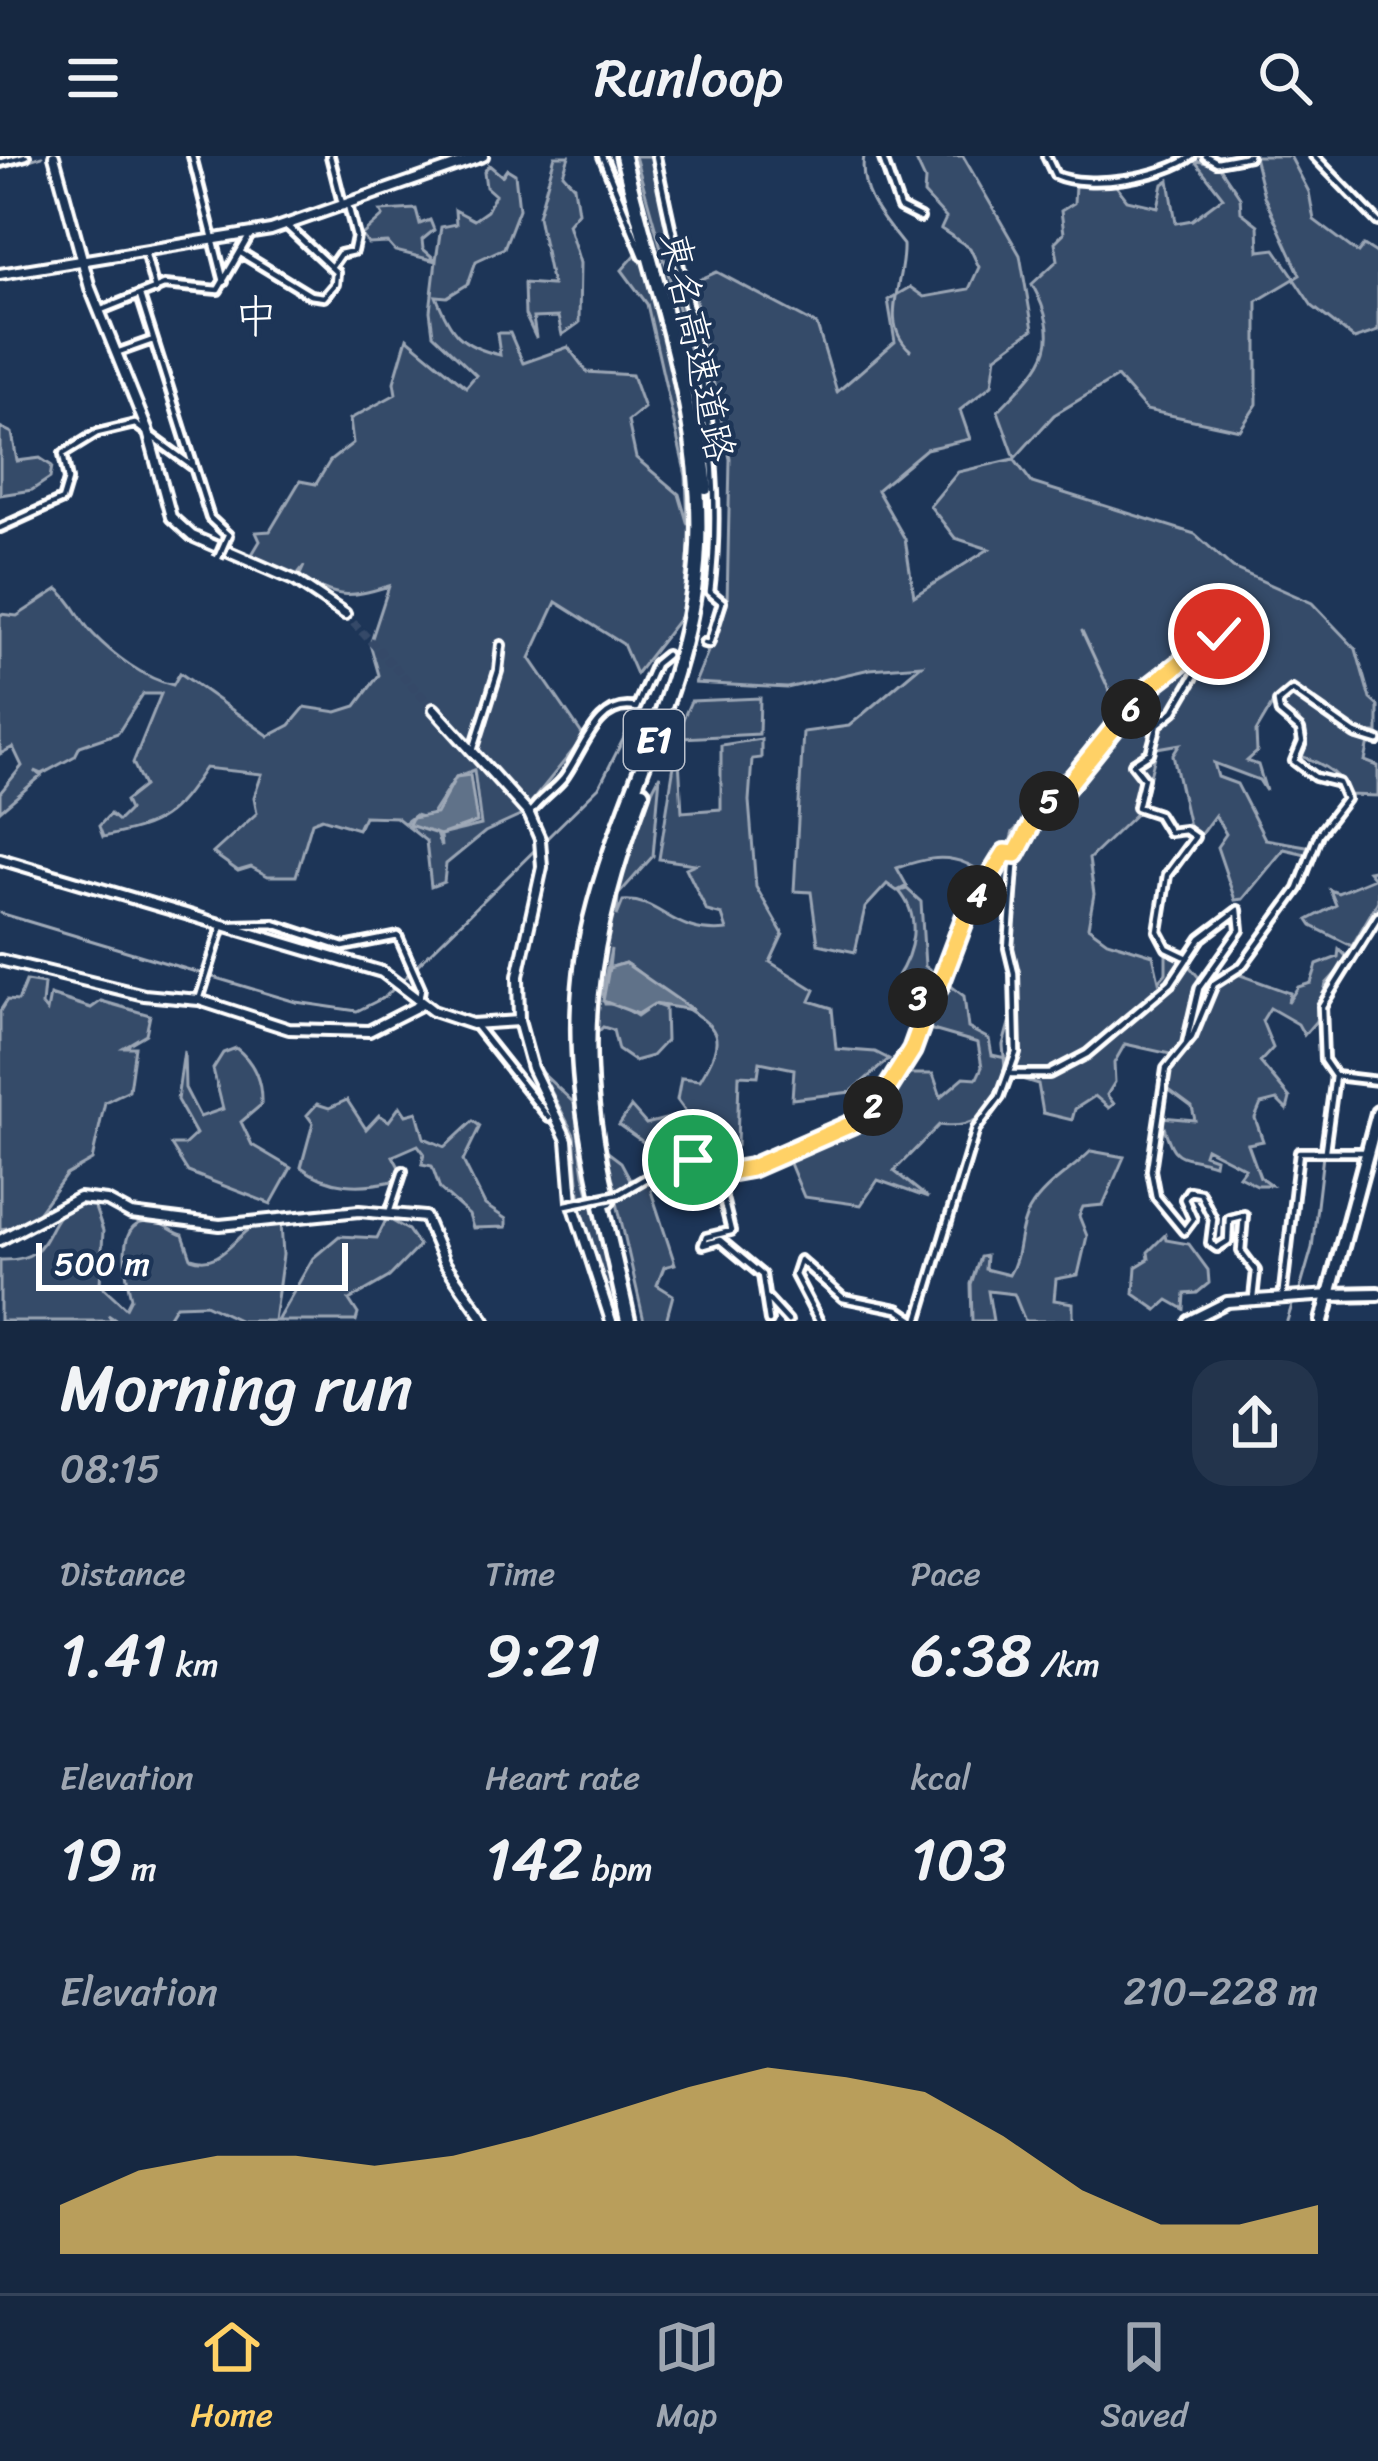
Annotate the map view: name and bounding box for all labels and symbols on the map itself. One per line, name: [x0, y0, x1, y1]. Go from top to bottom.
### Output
street label: 東名高速道路: [640, 225, 756, 469]
district label: 中: [233, 277, 279, 357]
pin: [1168, 583, 1270, 685]
pin: 6: [1101, 679, 1161, 739]
road number: E1: [624, 710, 684, 770]
pin: 5: [1019, 771, 1079, 831]
pin: 4: [947, 865, 1007, 925]
pin: 3: [888, 968, 948, 1028]
pin: 2: [843, 1076, 903, 1136]
pin: [642, 1109, 744, 1211]
scale bar: [36, 1237, 348, 1290]

